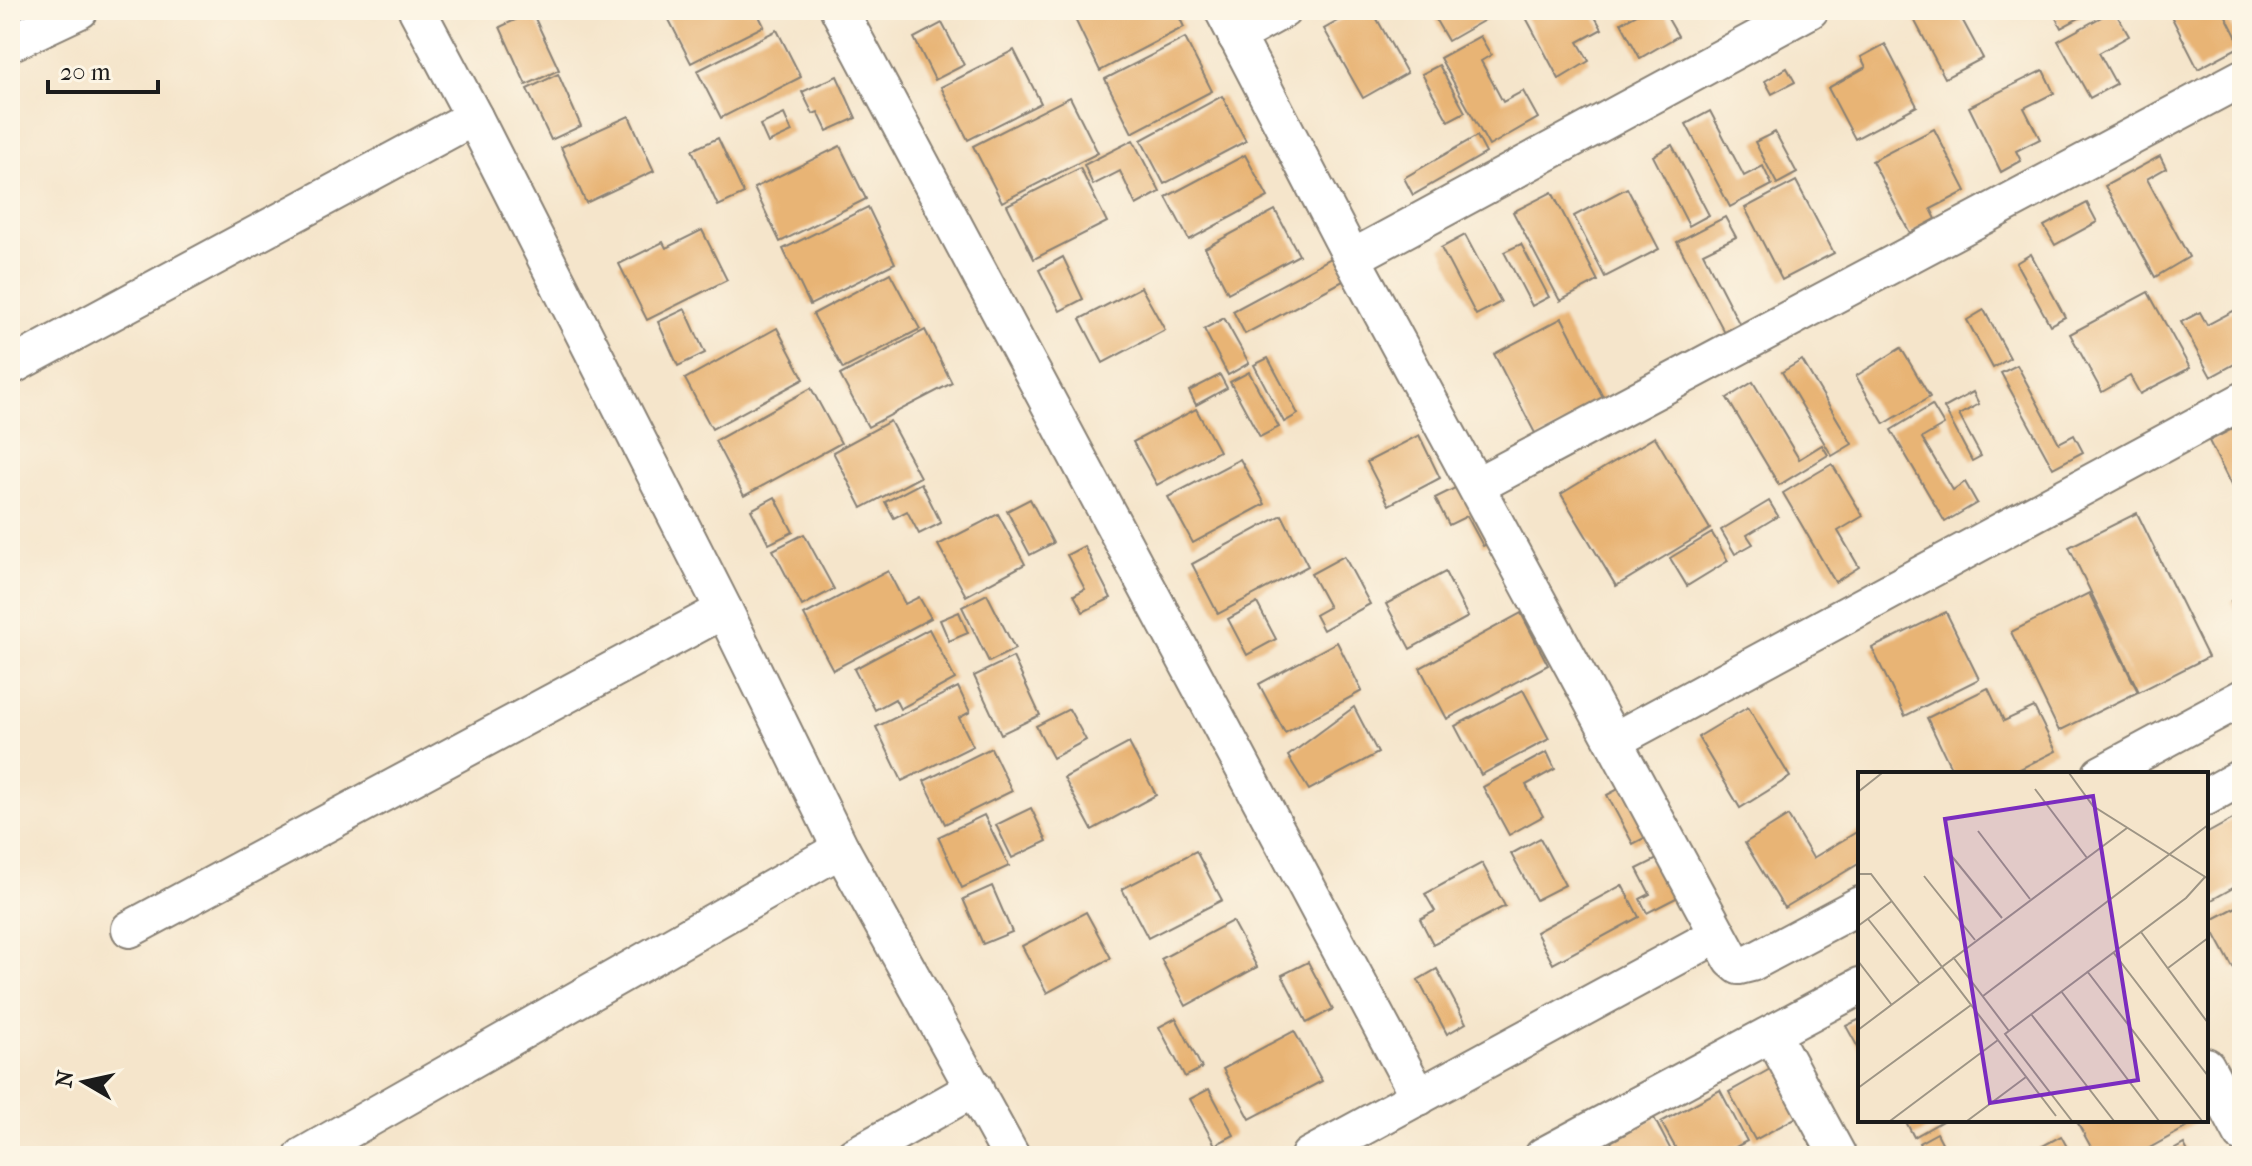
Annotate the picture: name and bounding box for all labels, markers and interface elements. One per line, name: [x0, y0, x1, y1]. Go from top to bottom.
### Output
scale bar: [48, 44, 158, 94]
text: 20 m: [60, 58, 111, 86]
inset map: [1858, 772, 2208, 1122]
north arrow: [44, 1042, 124, 1122]
text: N: [51, 1068, 79, 1089]

